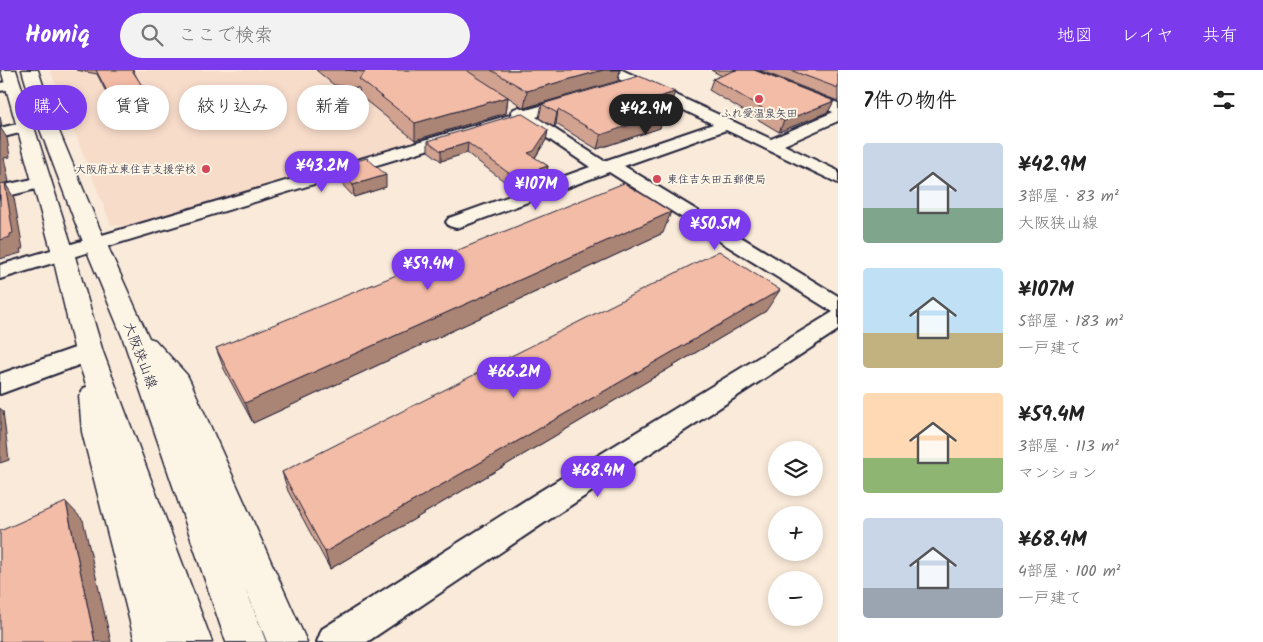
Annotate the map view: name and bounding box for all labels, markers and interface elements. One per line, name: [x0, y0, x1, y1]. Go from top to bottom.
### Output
search box: [120, 13, 470, 58]
text: Homiq: [25, 16, 90, 55]
icon: search: [138, 21, 166, 49]
text: ここで検索: [178, 21, 273, 51]
text: 地図: [1057, 22, 1093, 51]
text: レイヤ: [1121, 22, 1174, 51]
text: 共有: [1202, 22, 1238, 51]
chip: 購入: [15, 85, 87, 130]
chip: 賃貸: [97, 85, 169, 130]
chip: 絞り込み: [179, 85, 287, 130]
chip: 新着: [297, 85, 369, 130]
text: 7件の物件: [863, 85, 957, 118]
icon: filters: [1210, 86, 1238, 114]
pin: ¥42.9M: [605, 93, 687, 136]
marker: ふれ愛温泉矢田: [753, 93, 765, 105]
text: ¥42.9M: [620, 97, 672, 122]
place label: ふれ愛温泉矢田: [721, 105, 798, 123]
text: ¥42.9M: [1018, 149, 1086, 182]
pin: ¥43.2M: [281, 150, 363, 193]
text: ¥43.2M: [296, 154, 348, 179]
place label: 大阪府立東住吉支援学校: [75, 161, 196, 179]
marker: 大阪府立東住吉支援学校: [200, 163, 212, 175]
icon: home: [903, 163, 963, 223]
pin: ¥107M: [501, 168, 571, 211]
place label: 東住吉矢田五郵便局: [667, 171, 766, 189]
text: ¥107M: [515, 172, 557, 197]
marker: 東住吉矢田五郵便局: [651, 173, 663, 185]
text: 3部屋 · 83 m²: [1018, 184, 1119, 209]
pin: ¥50.5M: [674, 208, 756, 251]
text: 大阪狭山線: [1018, 211, 1098, 236]
text: ¥50.5M: [690, 212, 740, 237]
pin: ¥59.4M: [387, 248, 469, 291]
text: ¥59.4M: [403, 252, 453, 277]
text: ¥107M: [1018, 274, 1074, 307]
icon: home: [903, 288, 963, 348]
text: 5部屋 · 183 m²: [1018, 309, 1123, 334]
street label: 大阪狭山線: [117, 319, 163, 392]
text: 一戸建て: [1018, 336, 1082, 361]
pin: ¥66.2M: [473, 356, 555, 399]
text: ¥66.2M: [488, 360, 540, 385]
text: ¥59.4M: [1018, 399, 1084, 432]
icon: home: [903, 413, 963, 473]
text: 3部屋 · 113 m²: [1018, 434, 1119, 459]
map controls: [768, 441, 823, 626]
button: layers: [768, 441, 823, 496]
pin: ¥68.4M: [557, 456, 639, 498]
text: ¥68.4M: [572, 459, 624, 484]
text: マンション: [1018, 461, 1097, 486]
button: +: [768, 506, 823, 561]
text: ¥68.4M: [1018, 524, 1087, 557]
icon: home: [903, 538, 963, 598]
text: 4部屋 · 100 m²: [1018, 559, 1121, 584]
button: −: [768, 571, 823, 626]
text: 一戸建て: [1018, 586, 1082, 611]

